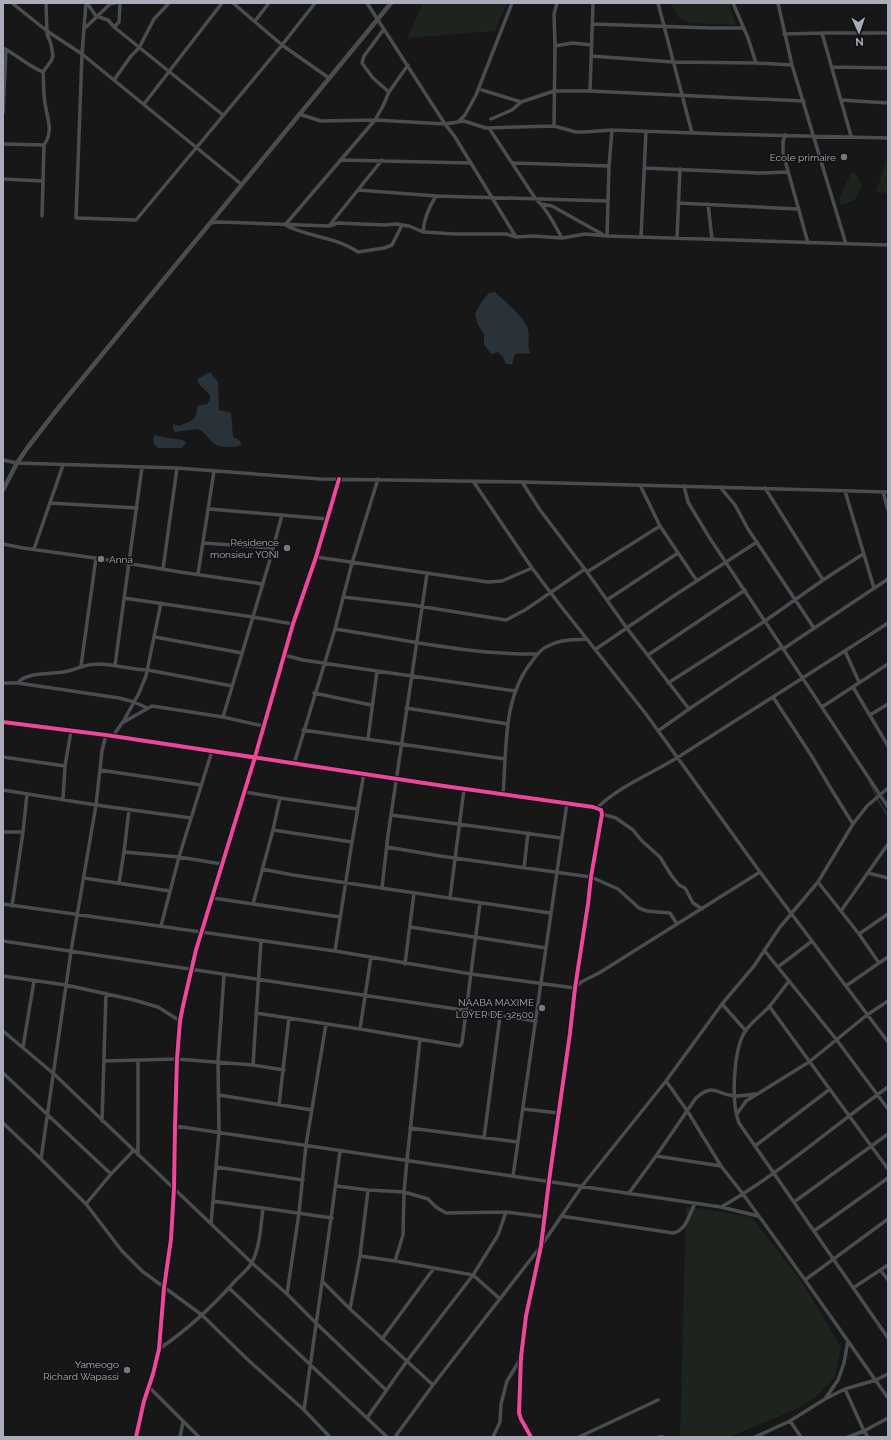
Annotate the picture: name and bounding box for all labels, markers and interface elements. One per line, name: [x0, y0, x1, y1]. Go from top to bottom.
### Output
north arrow: [839, 12, 879, 52]
text: N: [855, 35, 864, 48]
place label: Ecole primaire: [770, 152, 836, 163]
marker: Ecole primaire: [839, 152, 849, 162]
place label: Résidence monsieur YONI: [210, 537, 279, 560]
marker: Résidence monsieur YONI: [282, 543, 292, 553]
marker: Anna: [96, 554, 106, 564]
place label: Anna: [109, 554, 133, 565]
place label: NAABA MAXIME LOYER DE 32500: [456, 997, 534, 1020]
marker: NAABA MAXIME LOYER DE 32500: [537, 1003, 547, 1013]
place label: Yameogo Richard Wapassi: [43, 1359, 119, 1382]
marker: Yameogo Richard Wapassi: [122, 1365, 132, 1375]

